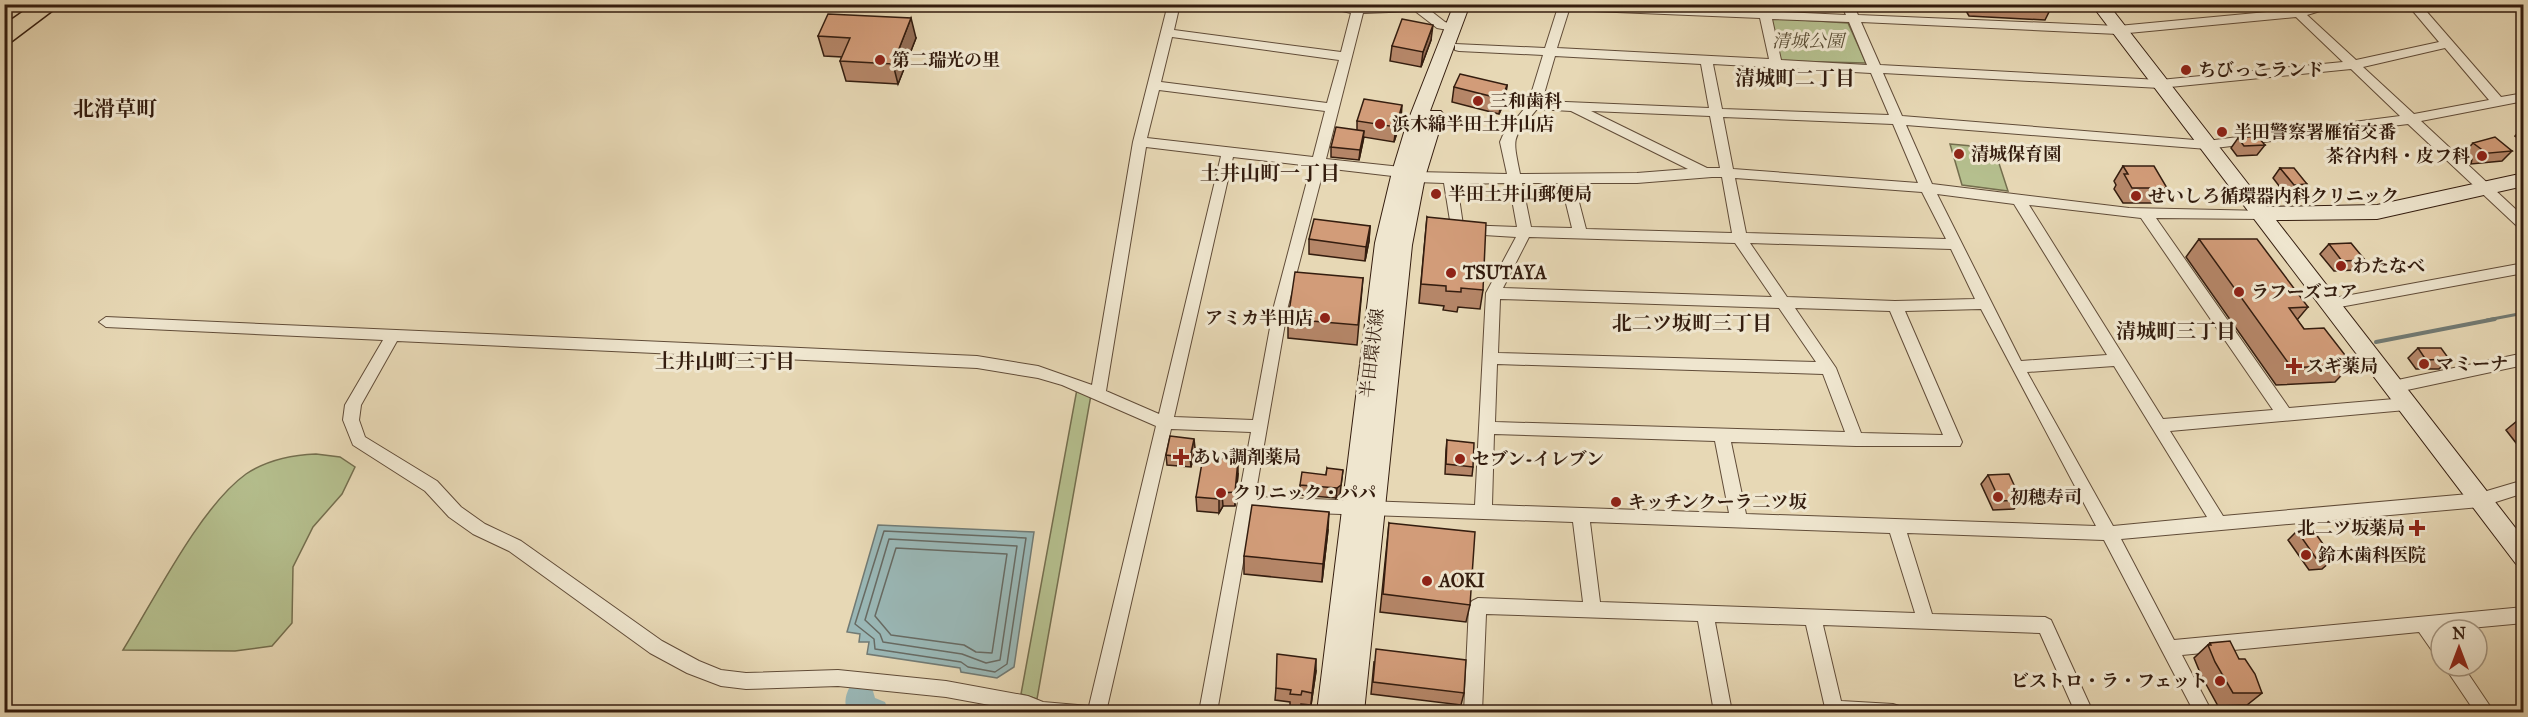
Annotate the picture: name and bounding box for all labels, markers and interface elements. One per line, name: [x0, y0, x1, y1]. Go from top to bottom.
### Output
park label: 清城公園: [1772, 30, 1847, 52]
place label: 第二瑞光の里: [892, 49, 1000, 71]
marker: 第二瑞光の里: [873, 53, 887, 67]
place label: ちびっこランド: [2198, 59, 2324, 81]
marker: ちびっこランド: [2179, 63, 2193, 77]
district label: 清城町二丁目: [1735, 66, 1855, 90]
place label: 三和歯科: [1490, 90, 1562, 112]
marker: 三和歯科: [1471, 94, 1485, 108]
district label: 北滑草町: [73, 96, 157, 122]
place label: 浜木綿半田土井山店: [1392, 113, 1554, 135]
marker: 浜木綿半田土井山店: [1373, 117, 1387, 131]
place label: 半田警察署雁宿交番: [2234, 121, 2396, 143]
marker: 半田警察署雁宿交番: [2215, 125, 2229, 139]
place label: 清城保育園: [1971, 143, 2061, 165]
place label: 茶谷内科・皮フ科: [2326, 145, 2470, 167]
marker: 清城保育園: [1952, 147, 1966, 161]
marker: 茶谷内科・皮フ科: [2475, 149, 2489, 163]
district label: 土井山町一丁目: [1200, 161, 1340, 185]
place label: 半田土井山郵便局: [1448, 183, 1592, 205]
place label: せいしろ循環器内科クリニック: [2148, 185, 2399, 207]
marker: 半田土井山郵便局: [1429, 187, 1443, 201]
marker: せいしろ循環器内科クリニック: [2129, 189, 2143, 203]
place label: わたなべ: [2353, 255, 2425, 277]
marker: わたなべ: [2334, 259, 2348, 273]
place label: TSUTAYA: [1462, 262, 1548, 284]
marker: TSUTAYA: [1444, 266, 1458, 280]
place label: ラフーズコア: [2251, 281, 2358, 303]
marker: ラフーズコア: [2232, 285, 2246, 299]
place label: アミカ半田店: [1205, 307, 1313, 329]
street label: 半田環状線: [1356, 307, 1388, 399]
marker: アミカ半田店: [1318, 311, 1332, 325]
district label: 北二ツ坂町三丁目: [1612, 311, 1772, 335]
district label: 清城町三丁目: [2116, 319, 2236, 343]
district label: 土井山町三丁目: [655, 349, 795, 373]
place label: マミーナ: [2436, 353, 2508, 375]
place label: スギ薬局: [2306, 355, 2378, 377]
marker: マミーナ: [2417, 357, 2431, 371]
marker: スギ薬局: [2287, 359, 2301, 373]
place label: あい調剤薬局: [1193, 446, 1301, 468]
place label: セブン-イレブン: [1472, 448, 1604, 470]
marker: あい調剤薬局: [1174, 450, 1188, 464]
marker: セブン-イレブン: [1453, 452, 1467, 466]
place label: クリニック・パパ: [1233, 482, 1376, 504]
marker: クリニック・パパ: [1214, 486, 1228, 500]
place label: 初穂寿司: [2010, 486, 2082, 508]
marker: 初穂寿司: [1991, 490, 2005, 504]
place label: キッチンクーラ二ツ坂: [1628, 491, 1807, 513]
marker: キッチンクーラ二ツ坂: [1609, 495, 1623, 509]
place label: 北二ツ坂薬局: [2297, 517, 2405, 539]
marker: 北二ツ坂薬局: [2410, 521, 2424, 535]
place label: 鈴木歯科医院: [2318, 544, 2426, 566]
marker: 鈴木歯科医院: [2299, 548, 2313, 562]
place label: AOKI: [1438, 570, 1485, 592]
marker: AOKI: [1420, 574, 1434, 588]
north arrow: [2429, 618, 2489, 678]
text: N: [2452, 624, 2466, 643]
place label: ビストロ・ラ・フェット: [2011, 670, 2208, 692]
marker: ビストロ・ラ・フェット: [2213, 674, 2227, 688]

